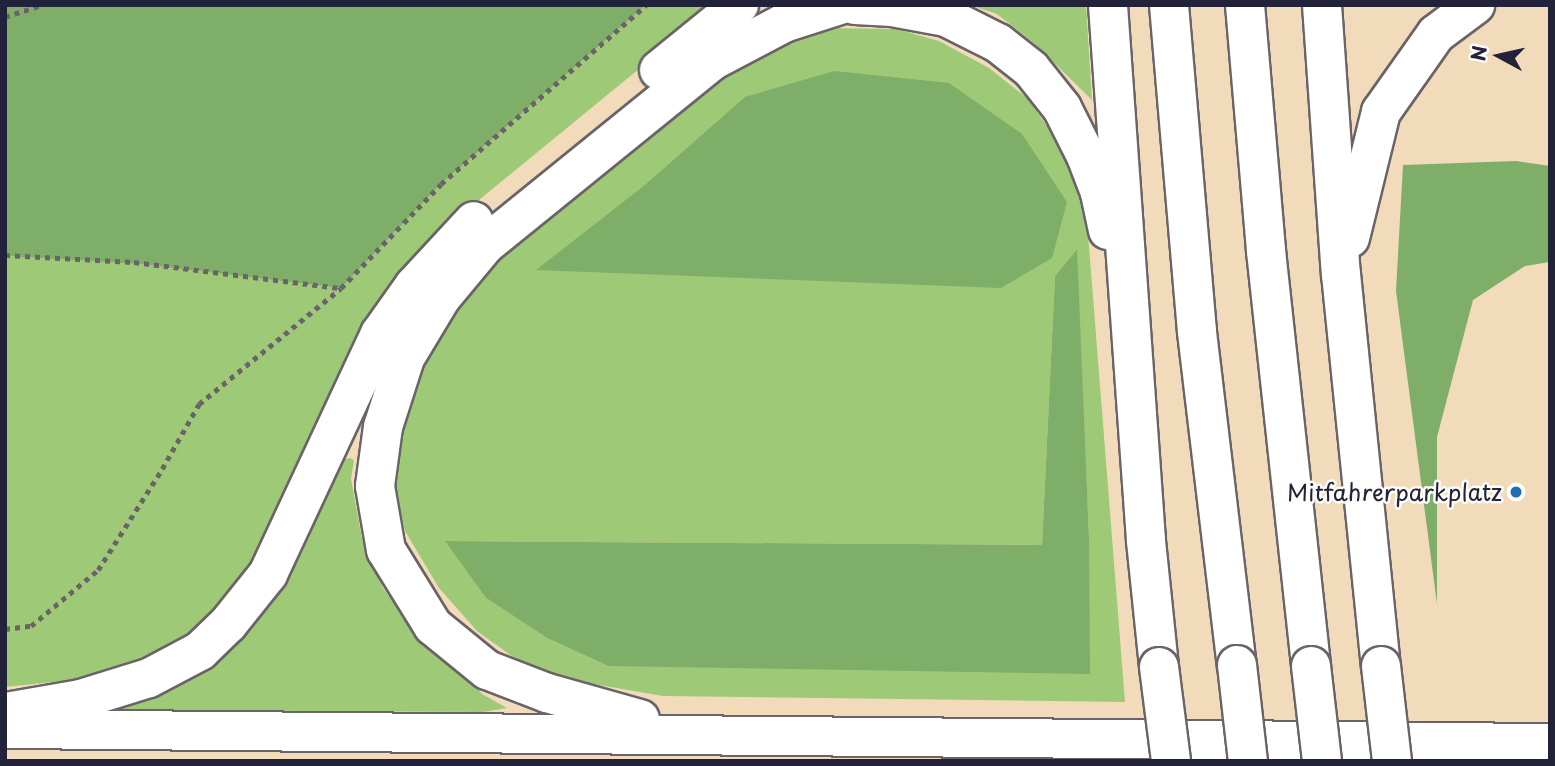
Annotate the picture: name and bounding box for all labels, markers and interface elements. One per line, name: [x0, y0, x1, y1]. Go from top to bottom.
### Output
north arrow: [1464, 21, 1534, 91]
text: N: [1463, 44, 1493, 62]
place label: Mitfahrerparkplatz: [1287, 478, 1502, 506]
marker: Mitfahrerparkplatz: [1508, 484, 1524, 500]

